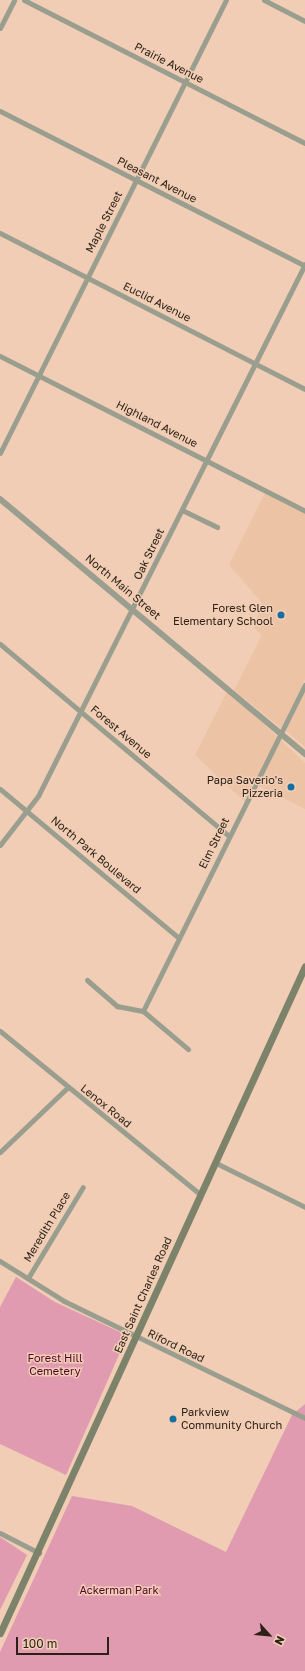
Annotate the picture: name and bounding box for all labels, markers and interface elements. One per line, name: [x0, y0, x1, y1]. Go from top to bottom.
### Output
street label: Prairie Avenue: [132, 40, 206, 86]
street label: Pleasant Avenue: [115, 154, 199, 206]
street label: Maple Street: [83, 189, 125, 255]
street label: Euclid Avenue: [121, 279, 193, 325]
street label: Highland Avenue: [114, 398, 200, 450]
street label: Oak Street: [131, 526, 167, 582]
street label: North Main Street: [83, 552, 163, 622]
place label: Forest Glen Elementary School: [173, 602, 273, 628]
marker: Forest Glen Elementary School: [276, 610, 286, 620]
street label: Forest Avenue: [88, 703, 154, 761]
place label: Papa Saverio's Pizzeria: [207, 774, 283, 800]
marker: Papa Saverio's Pizzeria: [286, 782, 296, 792]
street label: North Park Boulevard: [48, 814, 144, 896]
street label: Elm Street: [196, 815, 232, 871]
street label: Lenox Road: [78, 1082, 134, 1130]
street label: Meredith Place: [21, 1190, 73, 1264]
street label: East Saint Charles Road: [111, 1235, 175, 1355]
street label: Riford Road: [145, 1327, 207, 1365]
park label: Forest Hill Cemetery: [28, 1352, 82, 1378]
place label: Parkview Community Church: [181, 1406, 282, 1432]
marker: Parkview Community Church: [168, 1414, 178, 1424]
park label: Ackerman Park: [79, 1583, 159, 1597]
north arrow: [249, 1615, 289, 1655]
scale bar: [18, 1629, 111, 1655]
text: N: [272, 1634, 288, 1647]
text: 100 m: [23, 1636, 57, 1651]

